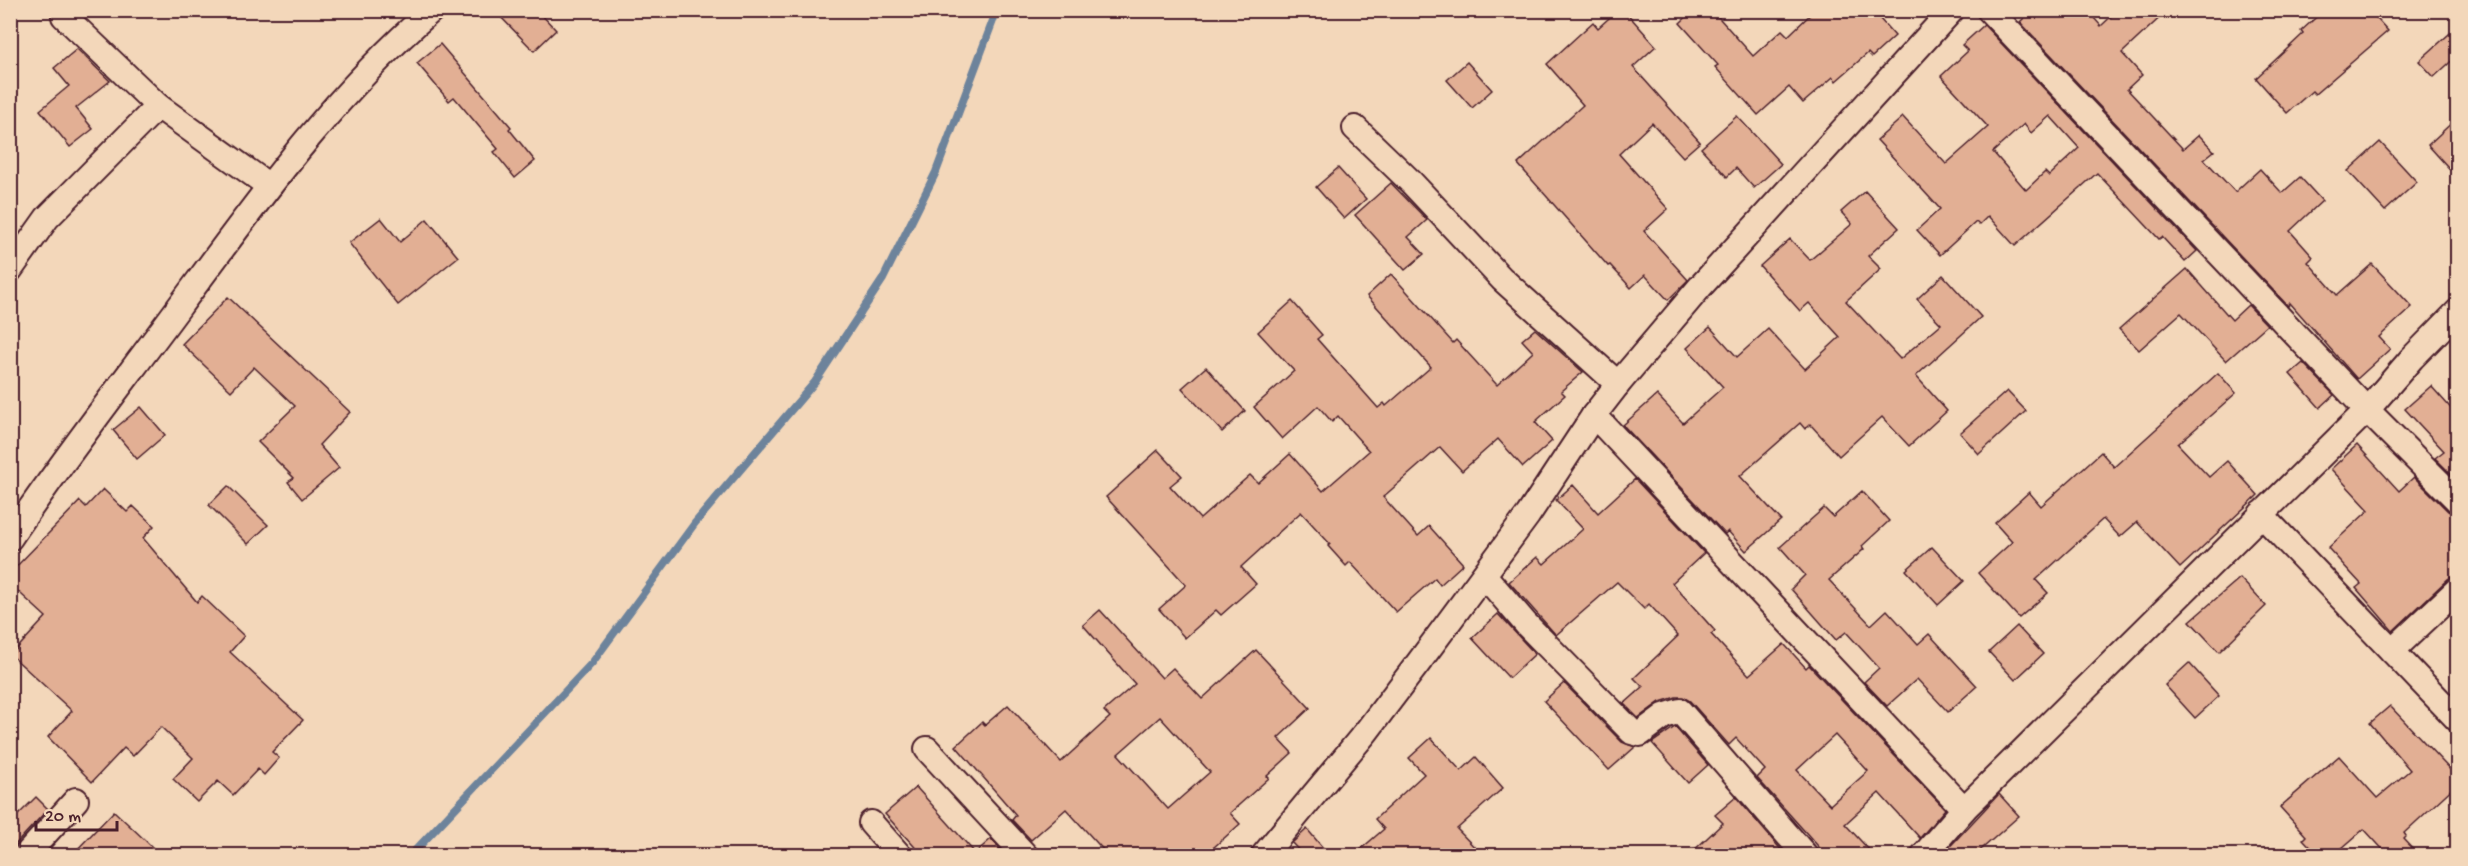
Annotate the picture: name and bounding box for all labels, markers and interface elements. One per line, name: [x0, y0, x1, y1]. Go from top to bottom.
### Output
scale bar: [36, 794, 117, 832]
text: 20 m: [45, 807, 81, 828]

